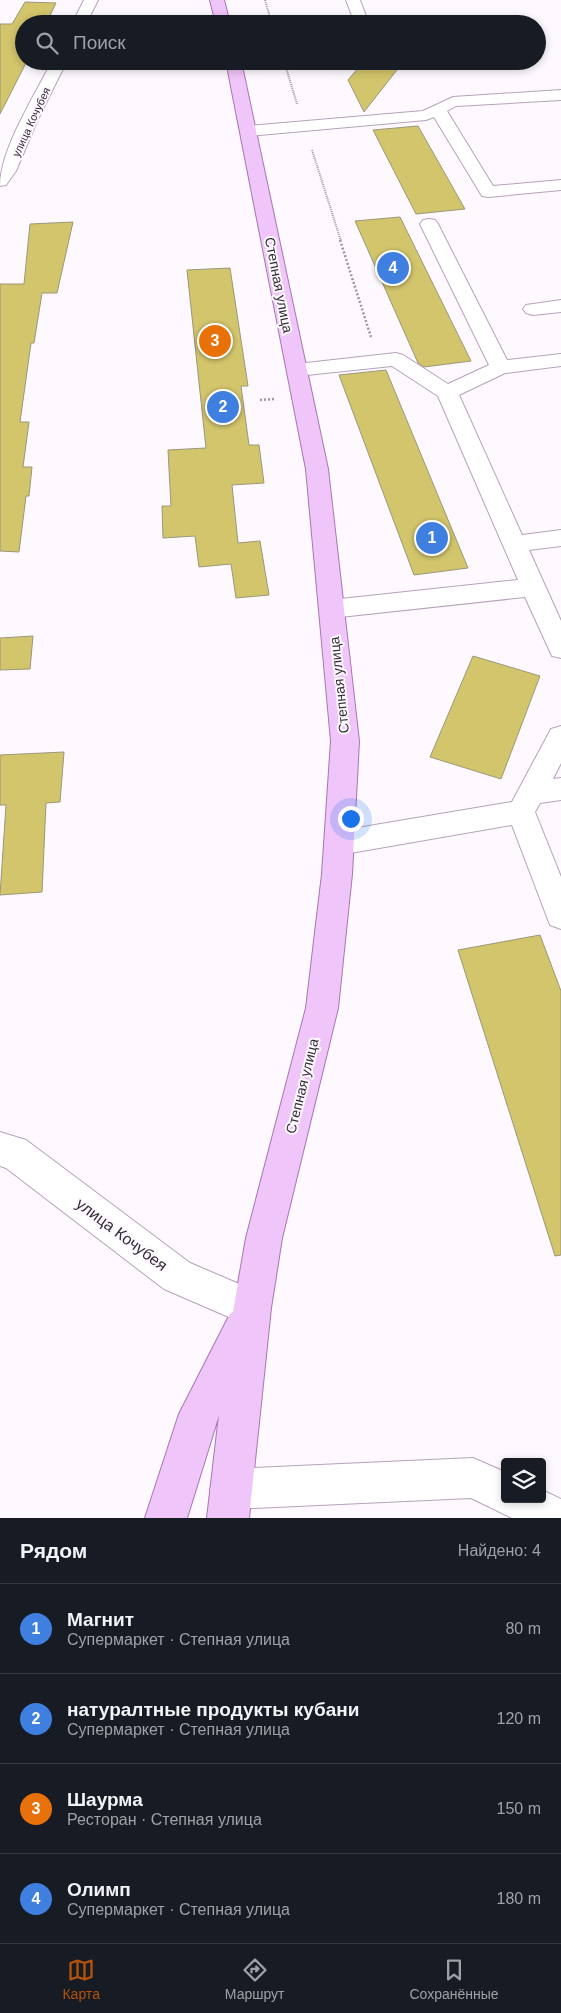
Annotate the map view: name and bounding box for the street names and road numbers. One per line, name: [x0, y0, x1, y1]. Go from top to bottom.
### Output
street label: улица Кочубея: [10, 85, 52, 159]
street label: Степная улица: [262, 236, 296, 334]
street label: Степная улица: [326, 636, 352, 734]
street label: Степная улица: [282, 1037, 322, 1135]
street label: улица Кочубея: [73, 1195, 170, 1274]

